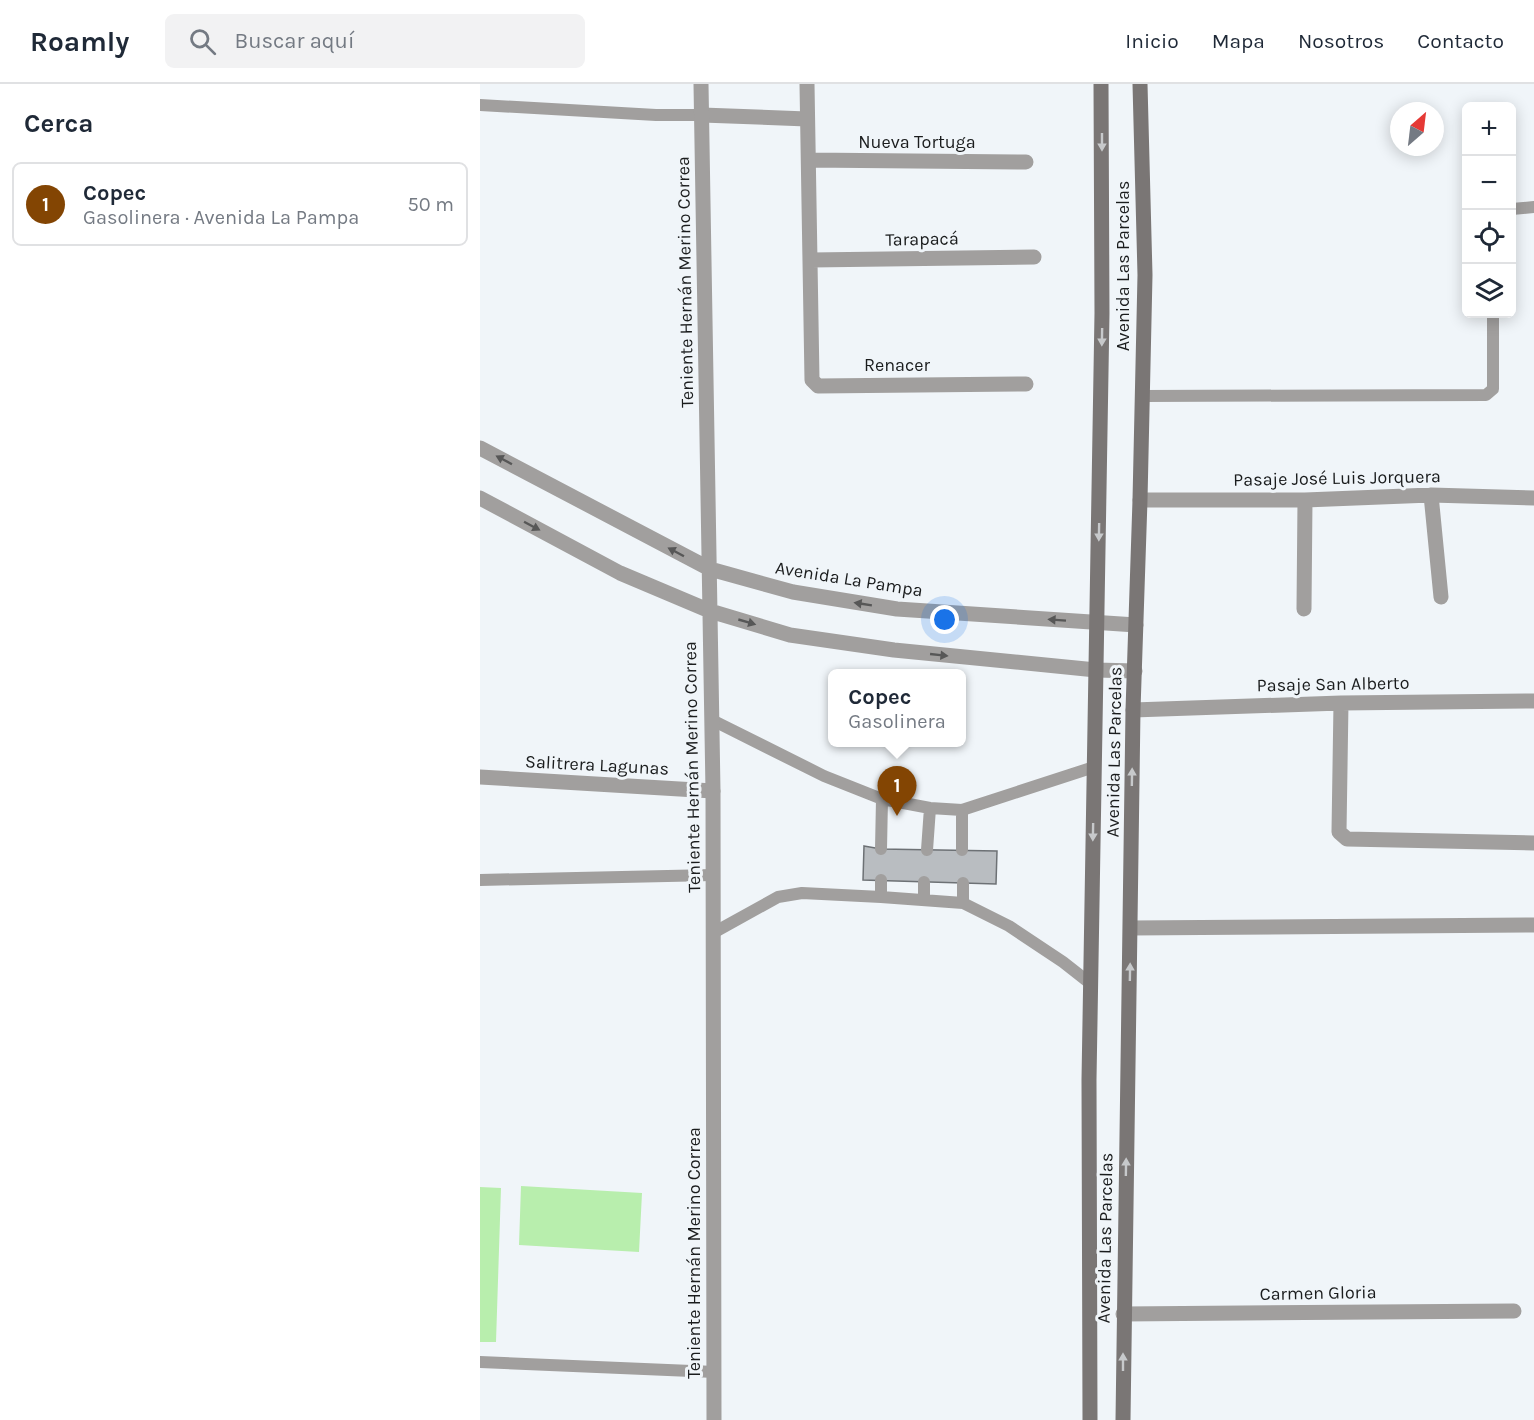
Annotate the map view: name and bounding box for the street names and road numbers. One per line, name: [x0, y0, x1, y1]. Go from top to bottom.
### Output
street label: Nueva Tortuga: [858, 131, 976, 153]
street label: Teniente Hernán Merino Correa: [672, 156, 698, 408]
street label: Avenida Las Parcelas: [1112, 181, 1134, 351]
street label: Tarapacá: [885, 227, 959, 251]
street label: Renacer: [864, 354, 931, 376]
street label: Pasaje José Luis Jorquera: [1233, 465, 1441, 491]
street label: Avenida La Pampa: [774, 556, 924, 602]
street label: Teniente Hernán Merino Correa: [679, 641, 705, 893]
street label: Avenida Las Parcelas: [1102, 666, 1126, 838]
street label: Pasaje San Alberto: [1256, 672, 1410, 696]
street label: Salitrera Lagunas: [525, 750, 669, 780]
street label: Teniente Hernán Merino Correa: [683, 1127, 705, 1379]
street label: Avenida Las Parcelas: [1093, 1152, 1117, 1324]
street label: Carmen Gloria: [1259, 1281, 1377, 1305]

